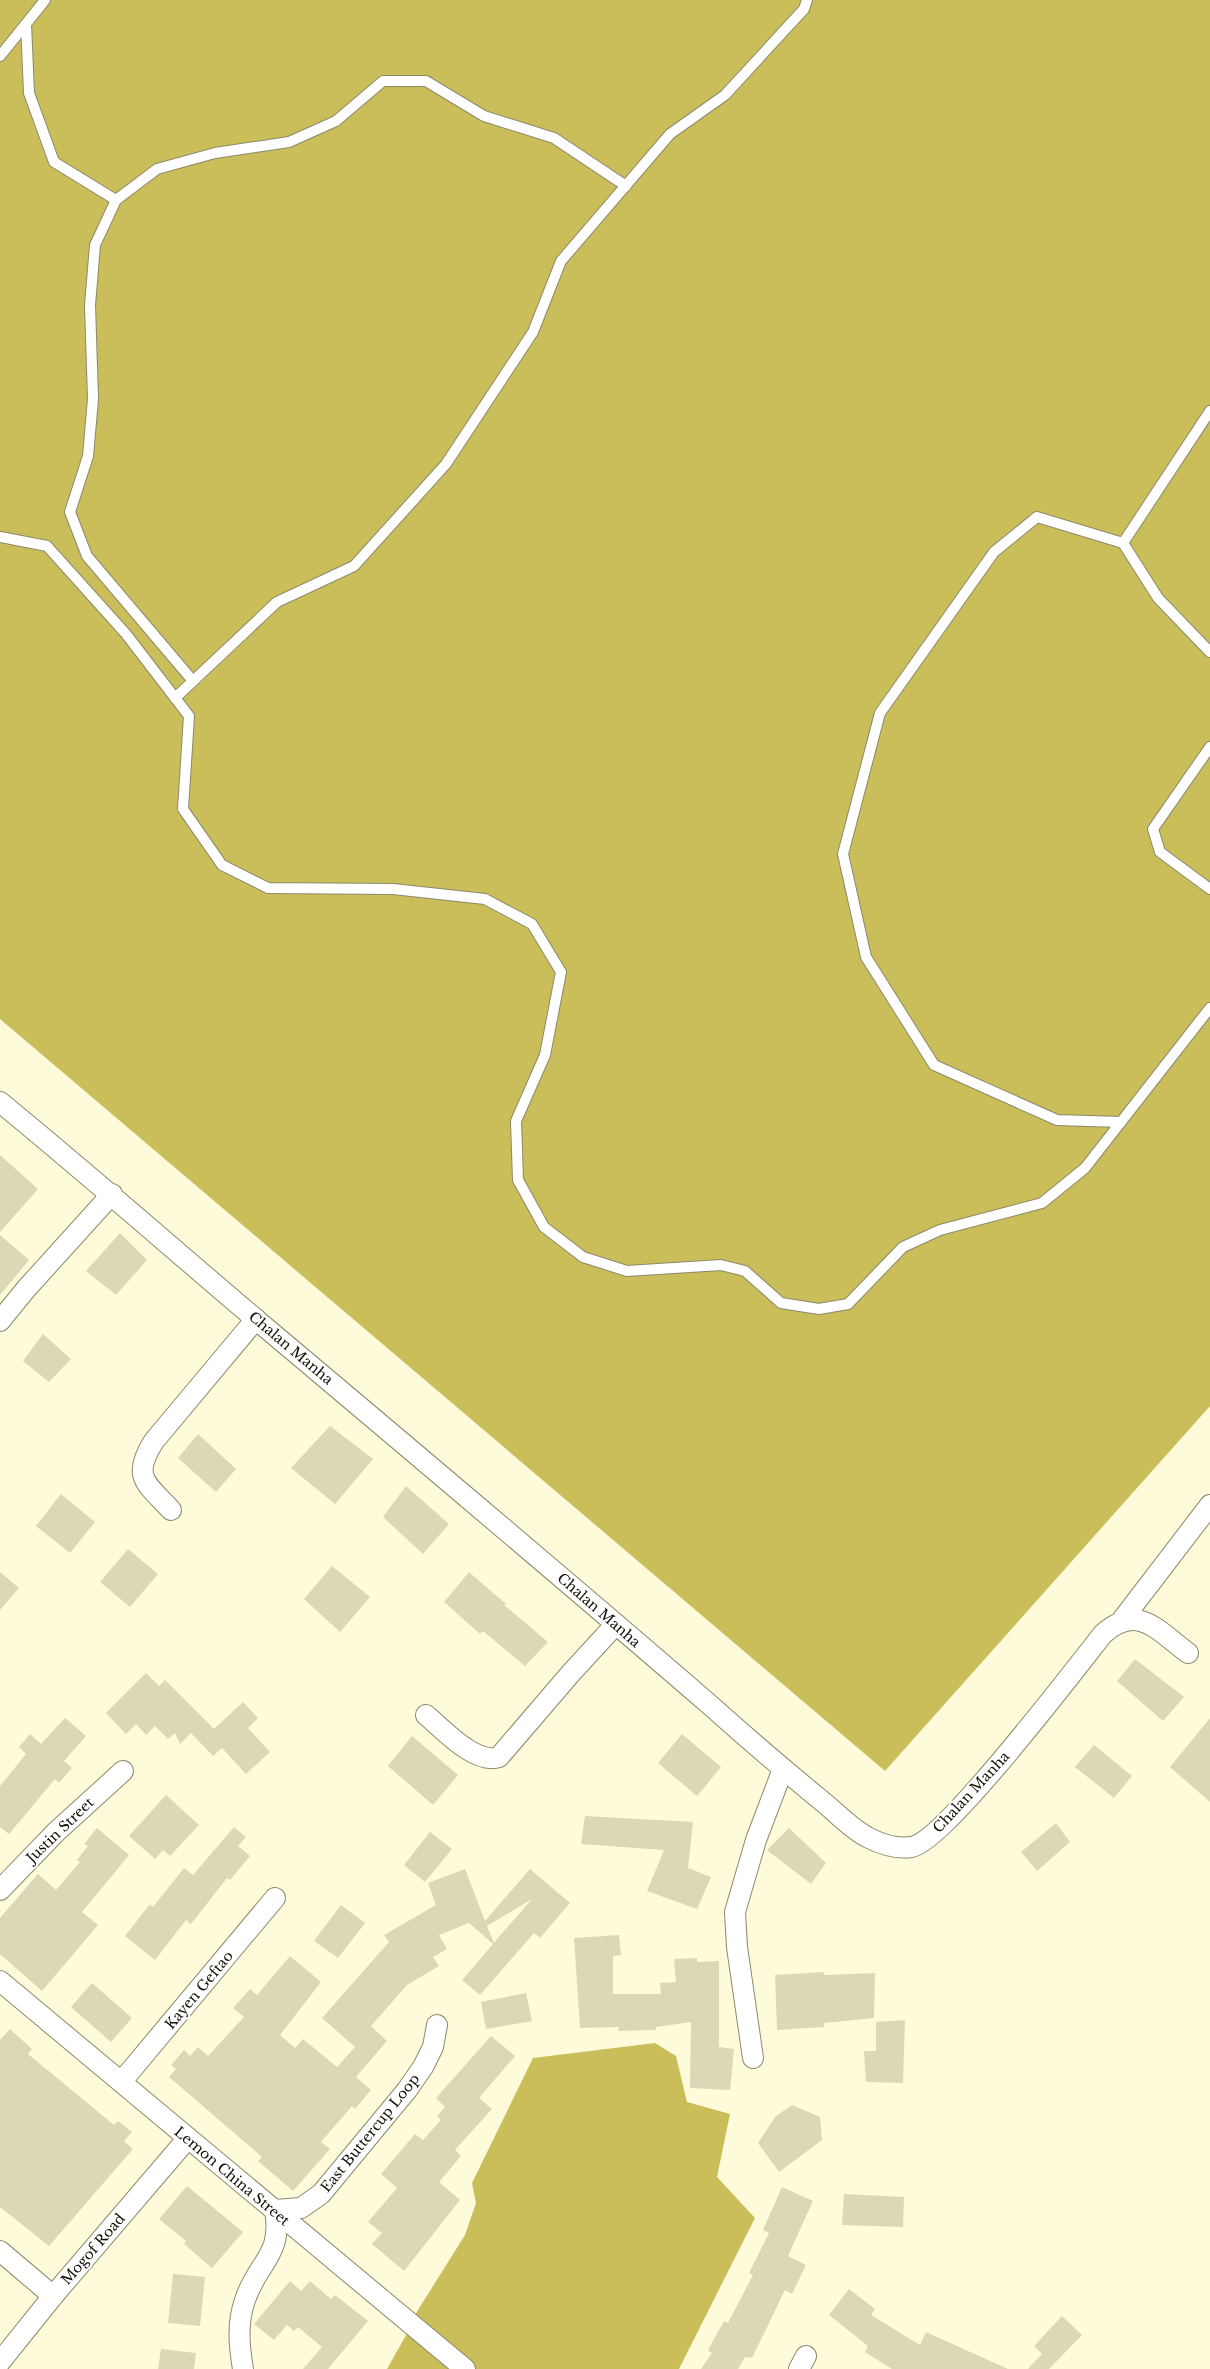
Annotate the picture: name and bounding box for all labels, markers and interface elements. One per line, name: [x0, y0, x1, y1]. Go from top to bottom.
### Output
street label: Chalan Manha: [245, 1307, 337, 1389]
street label: Chalan Manha: [554, 1569, 645, 1651]
street label: Chalan Manha: [929, 1747, 1013, 1836]
street label: Justin Street: [21, 1793, 98, 1868]
street label: Kayen Geftao: [161, 1947, 237, 2033]
street label: East Buttercup Loop: [317, 2070, 423, 2196]
street label: Lemon China Street: [171, 2122, 294, 2230]
street label: Mogof Road: [57, 2209, 129, 2288]

